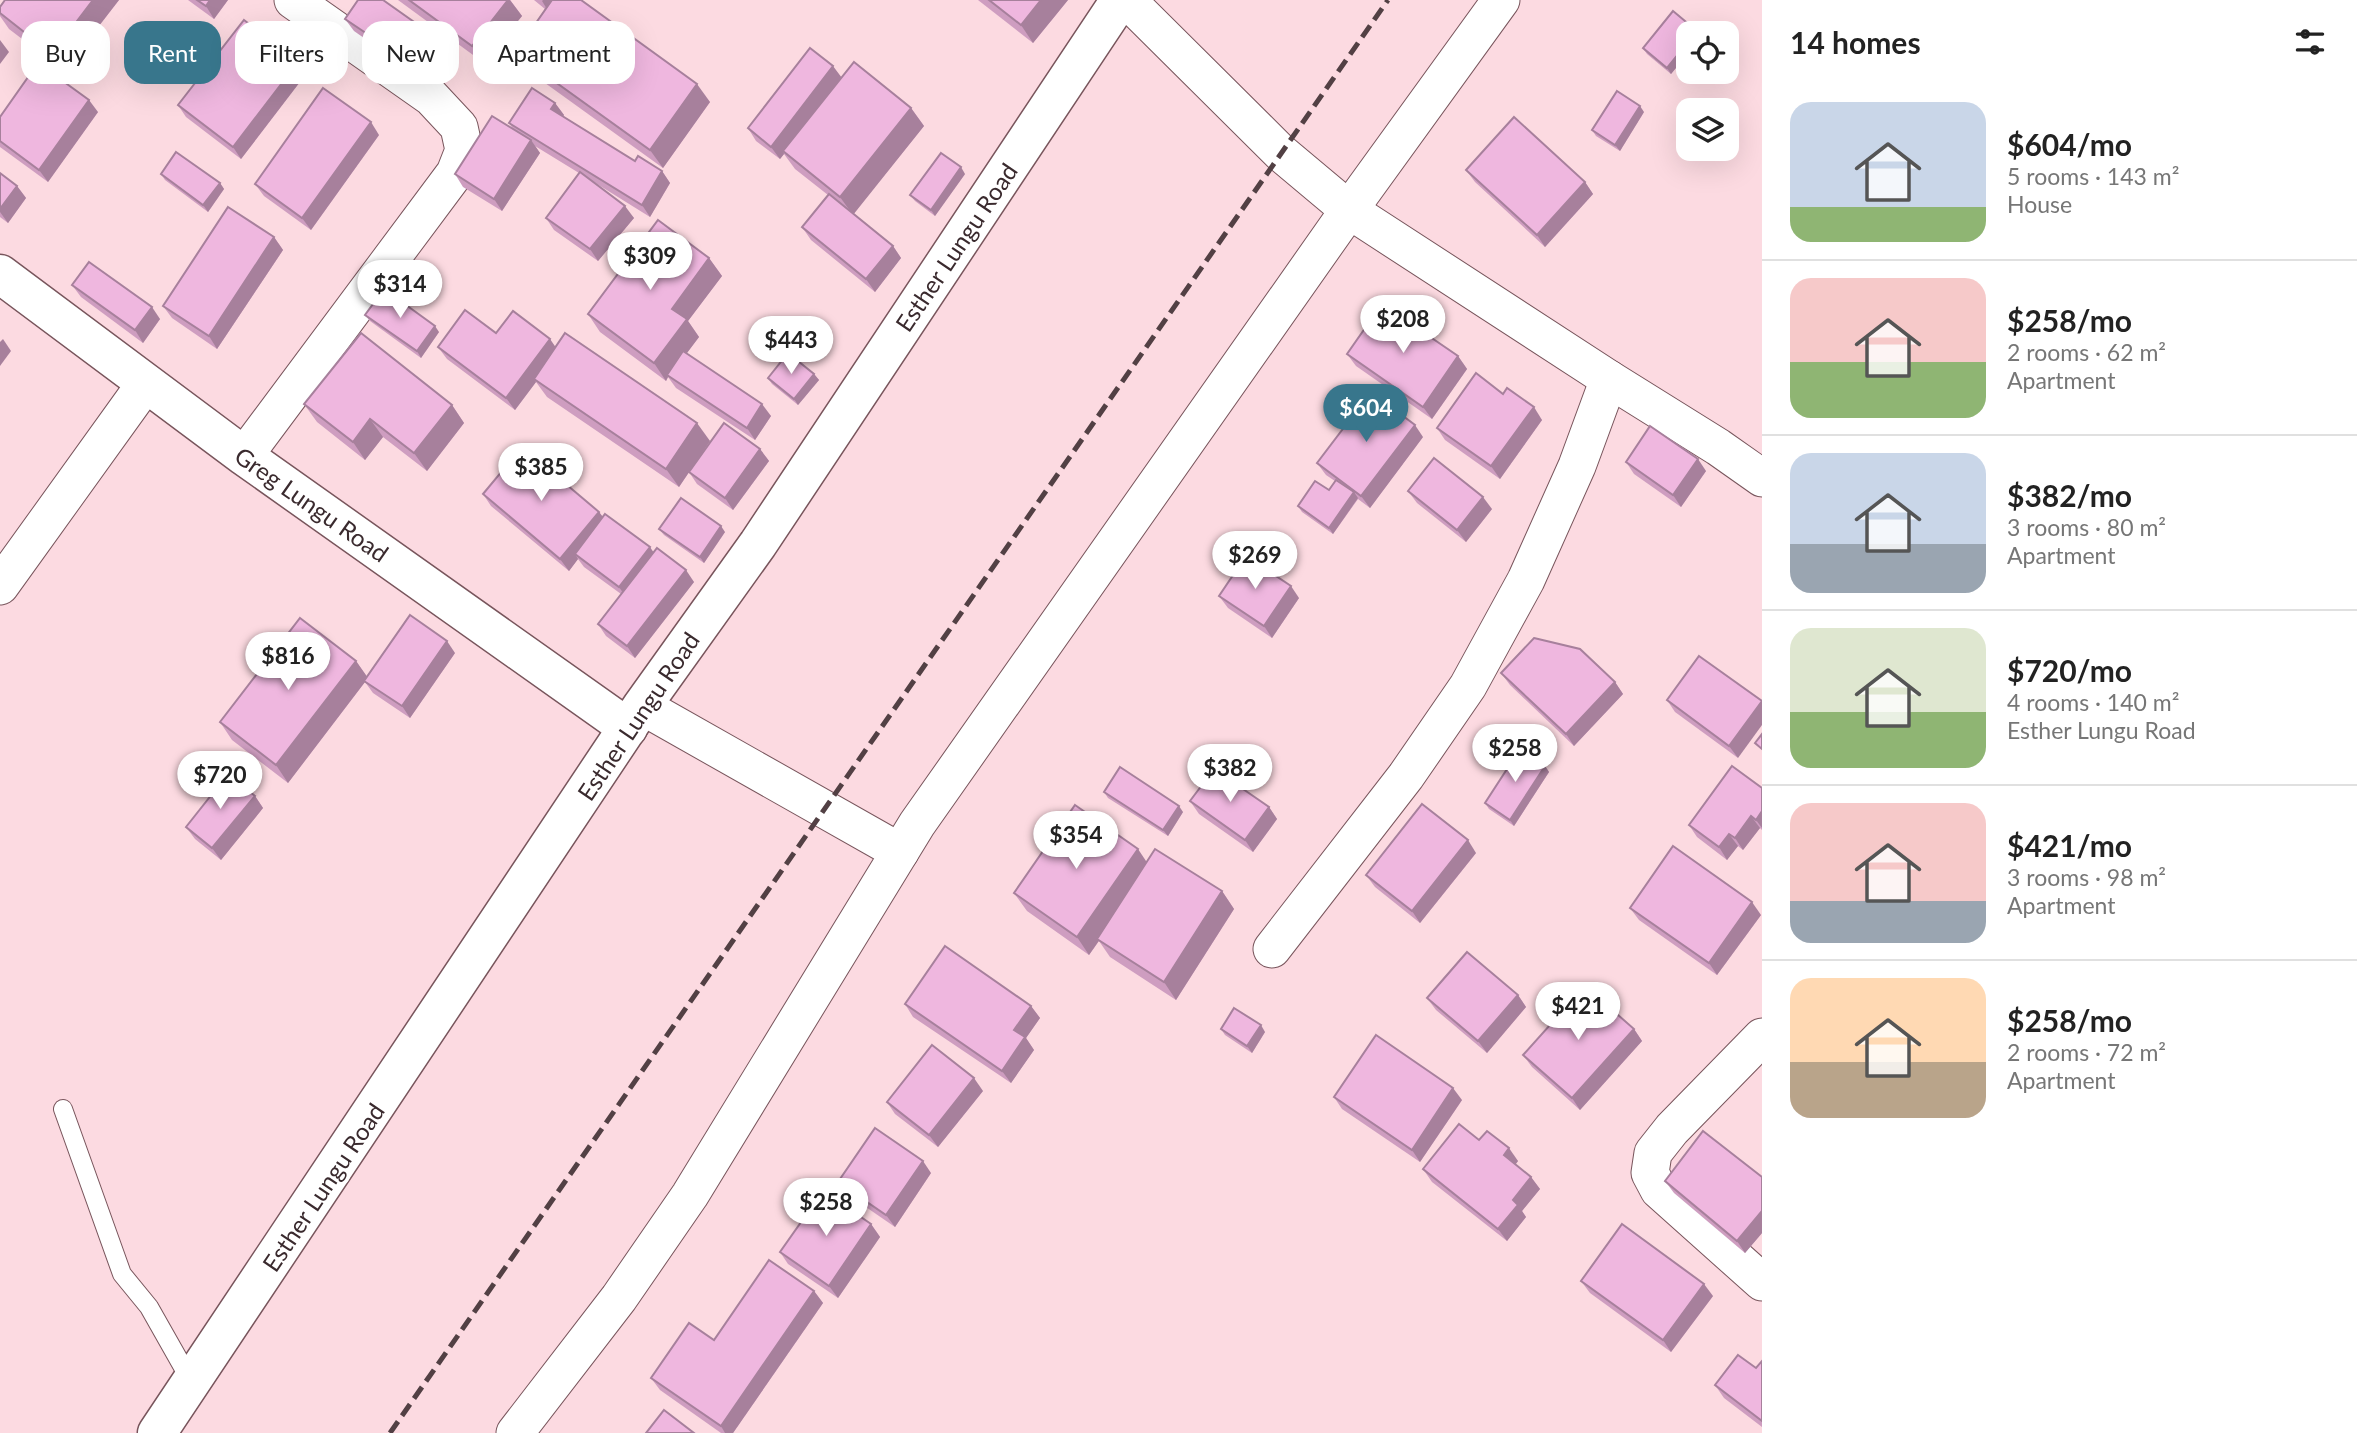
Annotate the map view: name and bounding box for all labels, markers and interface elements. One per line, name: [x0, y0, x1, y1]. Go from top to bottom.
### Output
chip: Buy: [21, 21, 110, 84]
chip: Rent: [124, 21, 221, 84]
chip: Filters: [235, 21, 348, 84]
chip: New: [362, 21, 459, 84]
chip: Apartment: [473, 21, 635, 84]
map controls: [1676, 21, 1739, 161]
button: locate: [1676, 21, 1739, 84]
icon: filters: [2291, 23, 2329, 61]
text: 14 homes: [1790, 24, 1921, 60]
button: layers: [1676, 98, 1739, 161]
text: $604/mo: [2007, 126, 2132, 162]
icon: home: [1846, 130, 1930, 214]
street label: Esther Lungu Road: [889, 157, 1023, 337]
text: 5 rooms · 143 m²: [2007, 162, 2179, 190]
text: House: [2007, 190, 2072, 218]
pin: $309: [609, 232, 691, 292]
text: $309: [623, 241, 677, 269]
pin: $314: [359, 260, 441, 320]
text: $314: [373, 269, 427, 297]
pin: $208: [1362, 296, 1444, 355]
text: $258/mo: [2007, 302, 2132, 338]
text: $208: [1376, 304, 1430, 332]
icon: home: [1846, 306, 1930, 390]
pin: $443: [750, 316, 832, 376]
text: $443: [764, 325, 818, 353]
text: 2 rooms · 62 m²: [2007, 338, 2166, 366]
text: Apartment: [2007, 366, 2115, 394]
pin: $604: [1325, 384, 1407, 444]
text: $604: [1339, 393, 1393, 421]
street label: Greg Lungu Road: [230, 440, 394, 568]
pin: $385: [500, 444, 582, 503]
text: $385: [514, 452, 568, 480]
text: $382/mo: [2007, 477, 2132, 513]
icon: home: [1846, 481, 1930, 565]
text: 3 rooms · 80 m²: [2007, 513, 2166, 541]
pin: $269: [1214, 532, 1296, 591]
text: $269: [1228, 540, 1282, 568]
text: Apartment: [2007, 541, 2115, 569]
street label: Esther Lungu Road: [571, 626, 705, 806]
pin: $816: [247, 632, 329, 692]
text: $816: [261, 641, 315, 669]
text: $720/mo: [2007, 652, 2132, 688]
icon: home: [1846, 656, 1930, 740]
text: 4 rooms · 140 m²: [2007, 688, 2179, 716]
text: Esther Lungu Road: [2007, 716, 2196, 744]
pin: $258: [1474, 724, 1556, 784]
text: $258: [1488, 733, 1542, 761]
pin: $382: [1189, 744, 1271, 804]
pin: $720: [179, 752, 261, 811]
text: $382: [1203, 753, 1257, 781]
text: $720: [193, 760, 247, 788]
pin: $354: [1035, 812, 1117, 871]
text: $354: [1049, 820, 1103, 848]
text: $421/mo: [2007, 827, 2132, 863]
icon: home: [1846, 831, 1930, 915]
text: 3 rooms · 98 m²: [2007, 863, 2166, 891]
text: Apartment: [2007, 891, 2115, 919]
pin: $421: [1537, 982, 1619, 1042]
text: $421: [1551, 991, 1605, 1019]
text: $258/mo: [2007, 1002, 2132, 1038]
icon: home: [1846, 1006, 1930, 1090]
text: 2 rooms · 72 m²: [2007, 1038, 2166, 1066]
text: Apartment: [2007, 1066, 2115, 1094]
street label: Esther Lungu Road: [256, 1097, 390, 1277]
pin: $258: [785, 1178, 867, 1238]
text: $258: [799, 1187, 853, 1215]

